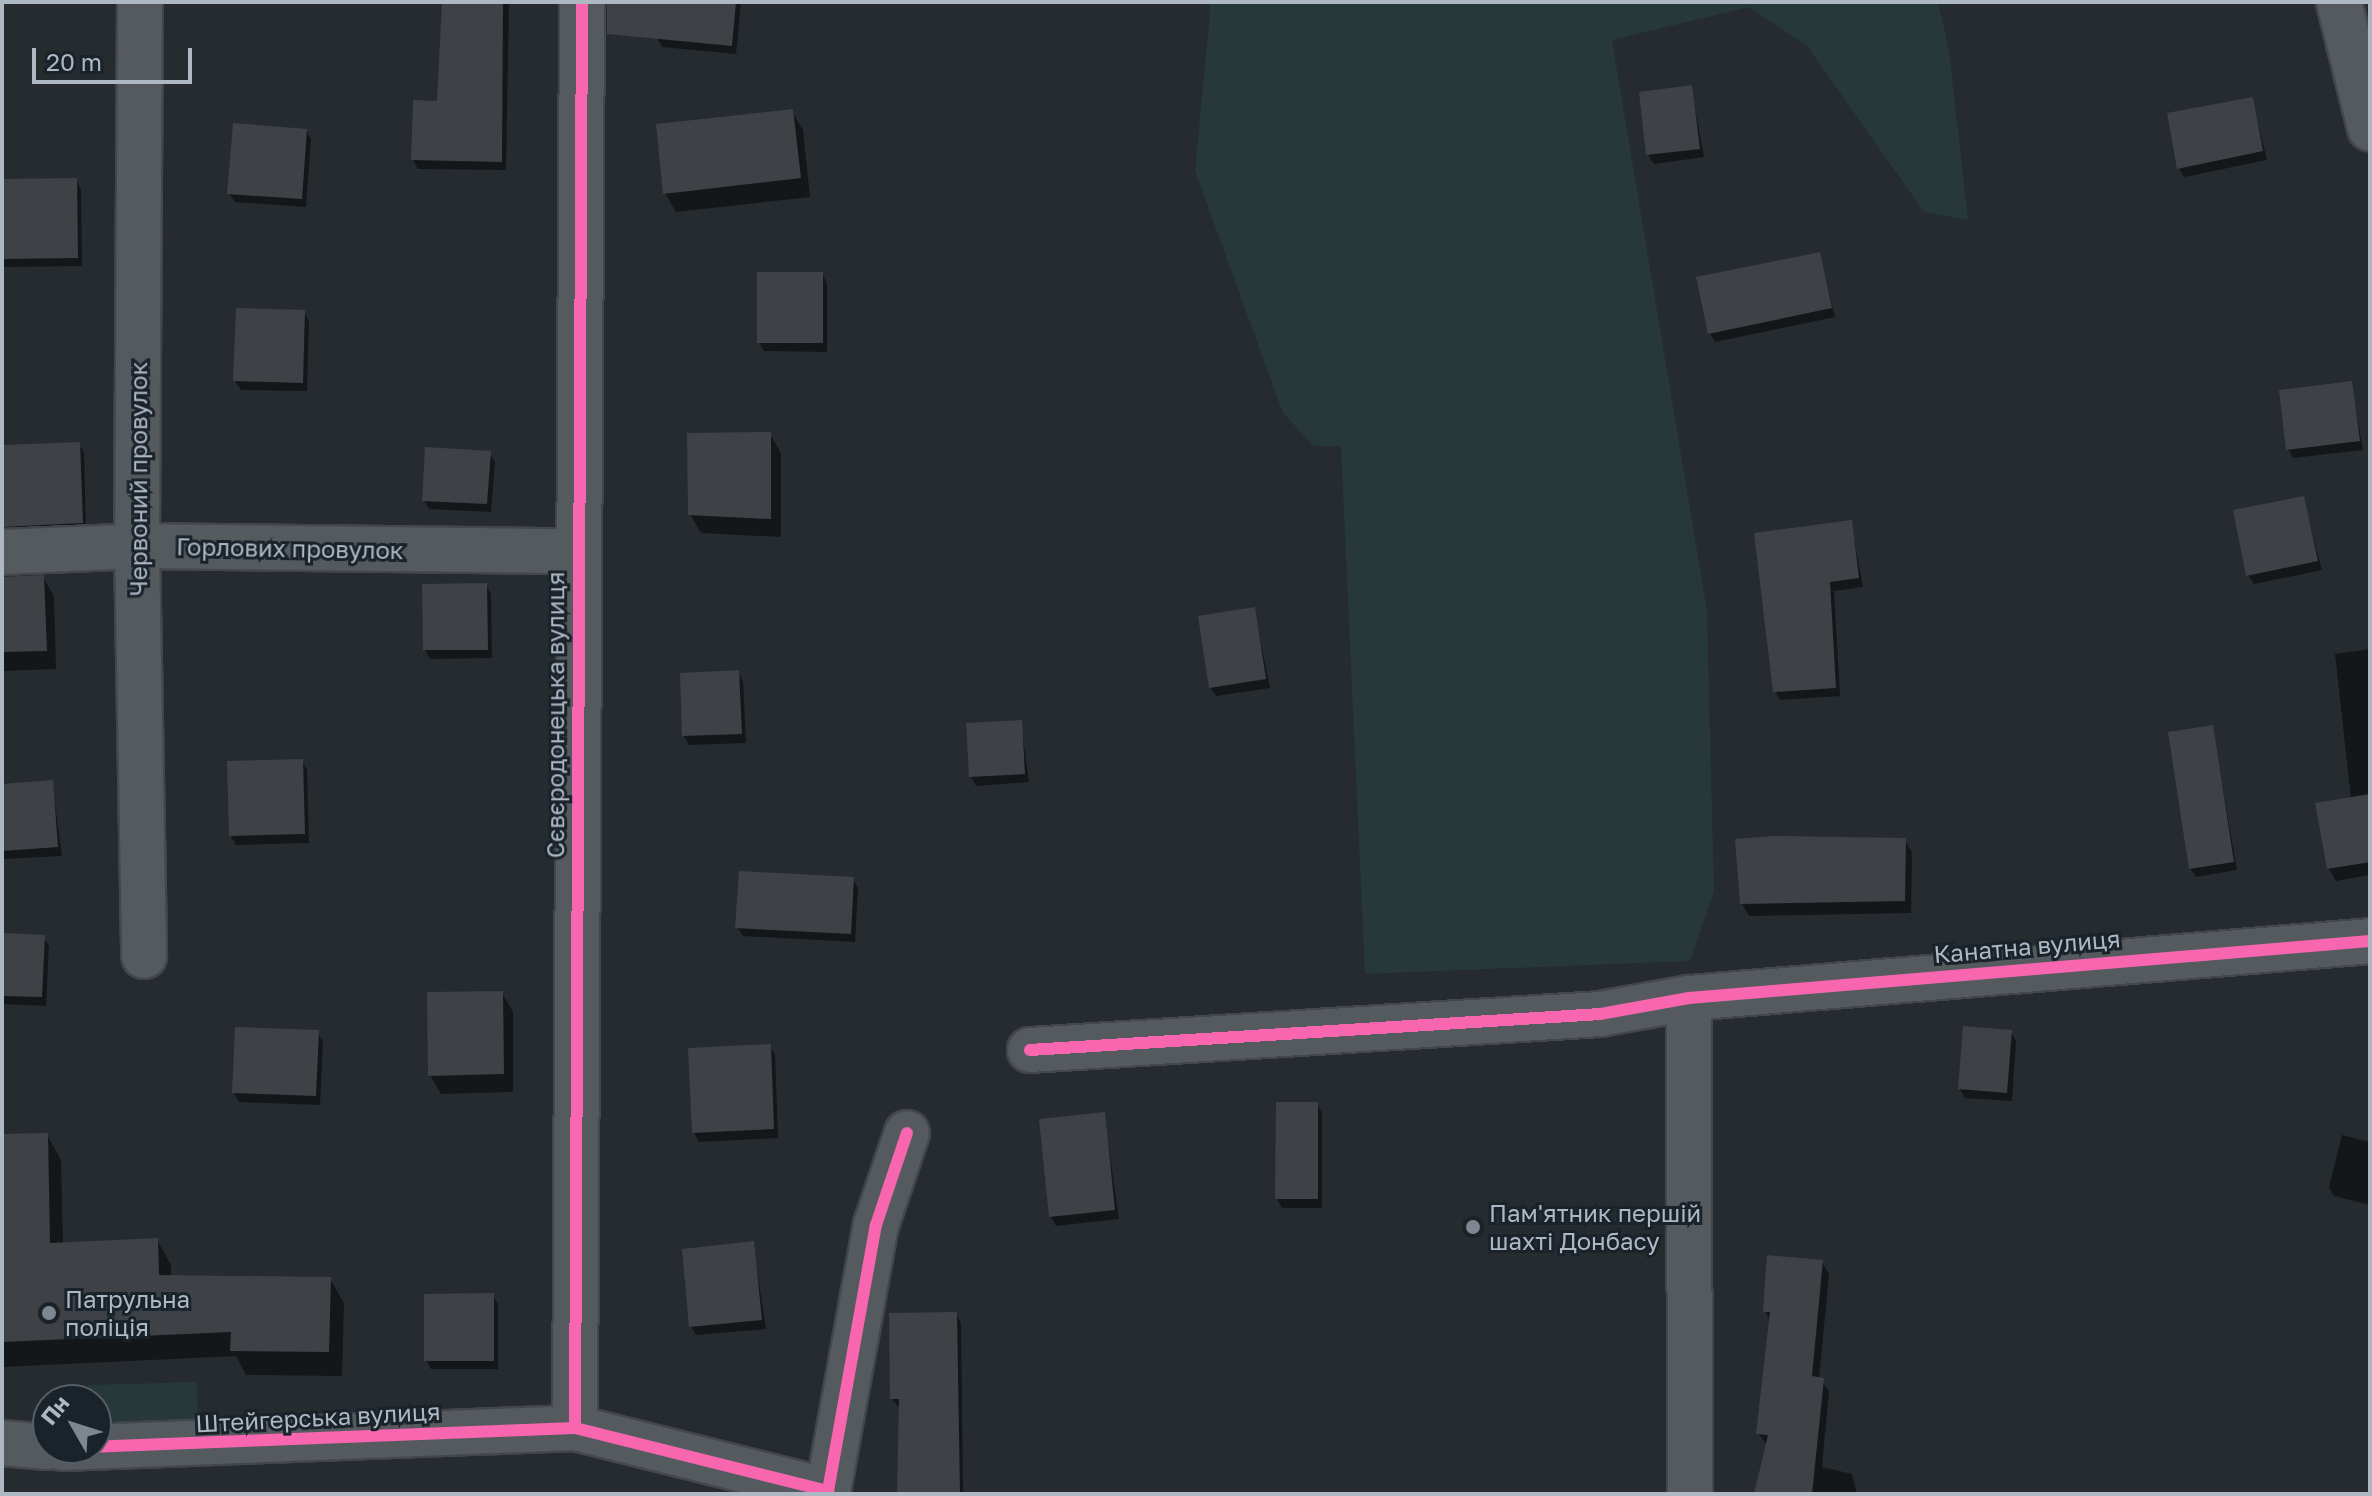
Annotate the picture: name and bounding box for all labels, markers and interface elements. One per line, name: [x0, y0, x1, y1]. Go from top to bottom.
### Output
scale bar: [36, 32, 196, 82]
text: 20 m: [46, 47, 102, 76]
street label: Червоний провулок: [124, 362, 152, 596]
street label: Горлових провулок: [176, 532, 404, 564]
street label: Сєвєродонецька вулиця: [541, 572, 569, 858]
street label: Канатна вулиця: [1932, 923, 2122, 969]
place label: Пам'ятник першій шахті Донбасу: [1489, 1199, 1701, 1255]
marker: Пам'ятник першій шахті Донбасу: [1464, 1218, 1482, 1236]
place label: Патрульна поліція: [65, 1285, 190, 1341]
marker: Патрульна поліція: [40, 1304, 58, 1322]
north arrow: [32, 1384, 112, 1464]
text: Пн: [35, 1390, 74, 1430]
street label: Штейгерська вулиця: [195, 1396, 441, 1438]

